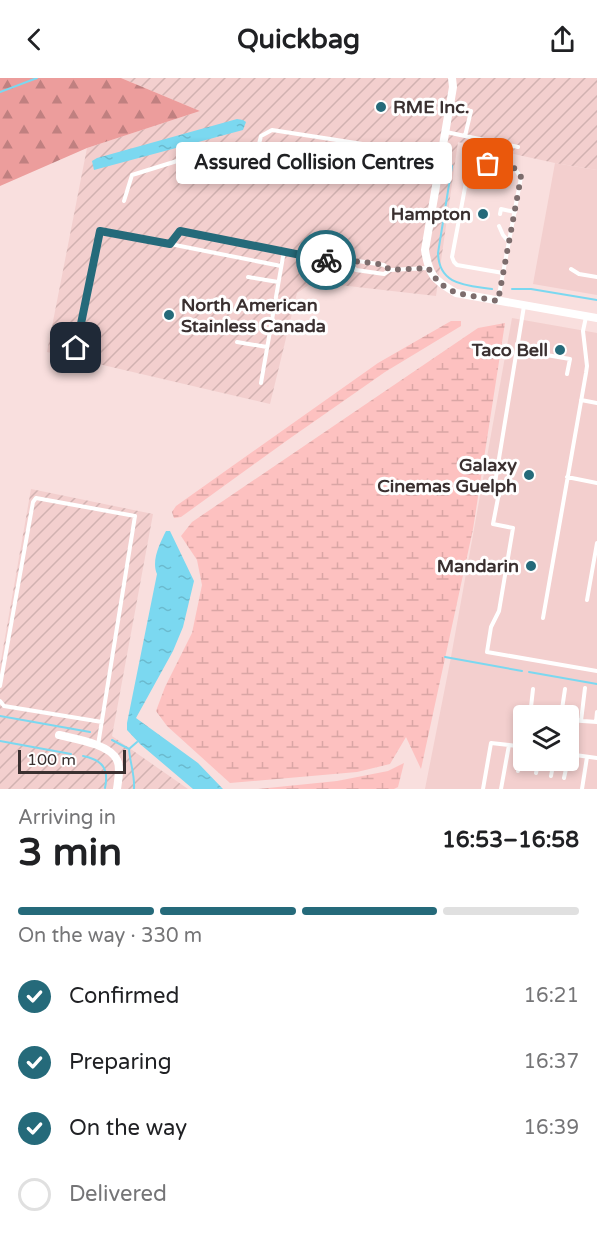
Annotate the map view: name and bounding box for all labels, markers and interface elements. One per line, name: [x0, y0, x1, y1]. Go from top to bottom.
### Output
icon: back: [18, 23, 51, 56]
text: Quickbag: [237, 23, 360, 56]
icon: share: [546, 23, 579, 56]
place label: RME Inc.: [393, 96, 470, 118]
marker: RME Inc.: [374, 100, 388, 114]
pin: [462, 138, 513, 189]
callout: Assured Collision Centres: [176, 143, 452, 185]
icon: bag: [471, 147, 504, 180]
text: Assured Collision Centres: [194, 151, 434, 175]
place label: Hampton: [391, 203, 471, 225]
marker: Hampton: [476, 207, 490, 221]
courier: [296, 230, 356, 290]
icon: bike: [310, 244, 343, 277]
place label: North American Stainless Canada: [181, 294, 326, 337]
marker: North American Stainless Canada: [162, 308, 176, 322]
pin: [50, 322, 101, 373]
icon: home: [59, 331, 92, 364]
place label: Taco Bell: [471, 339, 548, 361]
marker: Taco Bell: [553, 343, 567, 357]
place label: Galaxy Cinemas Guelph: [377, 454, 517, 497]
marker: Galaxy Cinemas Guelph: [522, 468, 536, 482]
place label: Mandarin: [437, 555, 519, 577]
marker: Mandarin: [524, 559, 538, 573]
map controls: [513, 705, 579, 771]
button: layers: [513, 705, 579, 771]
scale bar: [18, 747, 126, 774]
text: 100 m: [27, 750, 76, 770]
text: Arriving in: [18, 806, 116, 830]
text: 16:53–16:58: [442, 827, 579, 853]
text: 3 min: [18, 829, 122, 876]
text: On the way · 330 m: [18, 924, 202, 948]
icon: check: [18, 980, 51, 1013]
text: Confirmed: [69, 983, 179, 1009]
text: 16:21: [524, 984, 579, 1008]
icon: check: [18, 1046, 51, 1079]
text: Preparing: [69, 1049, 172, 1075]
text: 16:37: [524, 1050, 579, 1074]
icon: check: [18, 1112, 51, 1145]
text: On the way: [69, 1115, 187, 1141]
text: 16:39: [524, 1116, 579, 1140]
text: Delivered: [69, 1181, 167, 1207]

